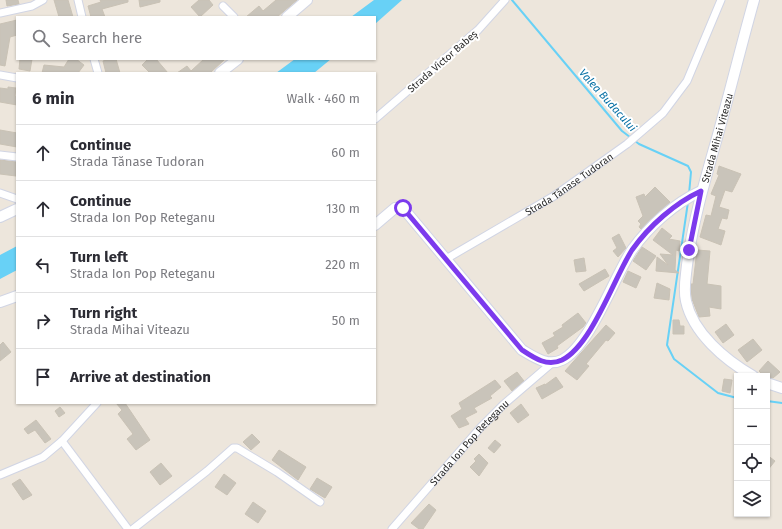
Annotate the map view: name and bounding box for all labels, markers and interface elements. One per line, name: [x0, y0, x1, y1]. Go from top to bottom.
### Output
search box: [16, 16, 376, 60]
icon: search: [30, 27, 52, 49]
street label: Strada Victor Babeș: [405, 28, 480, 95]
text: Search here: [62, 29, 142, 47]
water label: Valea Budacului: [576, 66, 639, 134]
text: 6 min: [32, 88, 75, 109]
text: Walk · 460 m: [287, 91, 360, 106]
street label: Strada Mihai Viteazu: [700, 92, 736, 184]
text: Continue: [70, 136, 131, 154]
icon: ahead: [32, 142, 54, 164]
text: 60 m: [331, 145, 360, 160]
street label: Strada Tănase Tudoran: [523, 151, 616, 219]
text: Strada Tănase Tudoran: [70, 154, 204, 169]
text: Continue: [70, 192, 131, 210]
icon: ahead: [32, 198, 54, 220]
route start: [394, 199, 412, 217]
text: 130 m: [326, 201, 360, 216]
text: Strada Ion Pop Reteganu: [70, 210, 215, 225]
route end: [680, 241, 698, 259]
text: Turn left: [70, 248, 128, 266]
icon: left: [32, 254, 54, 276]
text: 220 m: [325, 257, 360, 272]
text: Strada Ion Pop Reteganu: [70, 266, 215, 281]
text: Turn right: [70, 304, 137, 322]
icon: right: [32, 310, 54, 332]
text: 50 m: [332, 313, 360, 328]
text: Strada Mihai Viteazu: [70, 322, 190, 337]
icon: arrive: [32, 366, 54, 388]
text: Arrive at destination: [70, 368, 211, 386]
map controls: [734, 373, 770, 517]
button: +: [734, 373, 770, 409]
street label: Strada Ion Pop Reteganu: [428, 398, 512, 488]
button: −: [734, 409, 770, 445]
button: locate: [734, 445, 770, 481]
button: layers: [734, 481, 770, 517]

